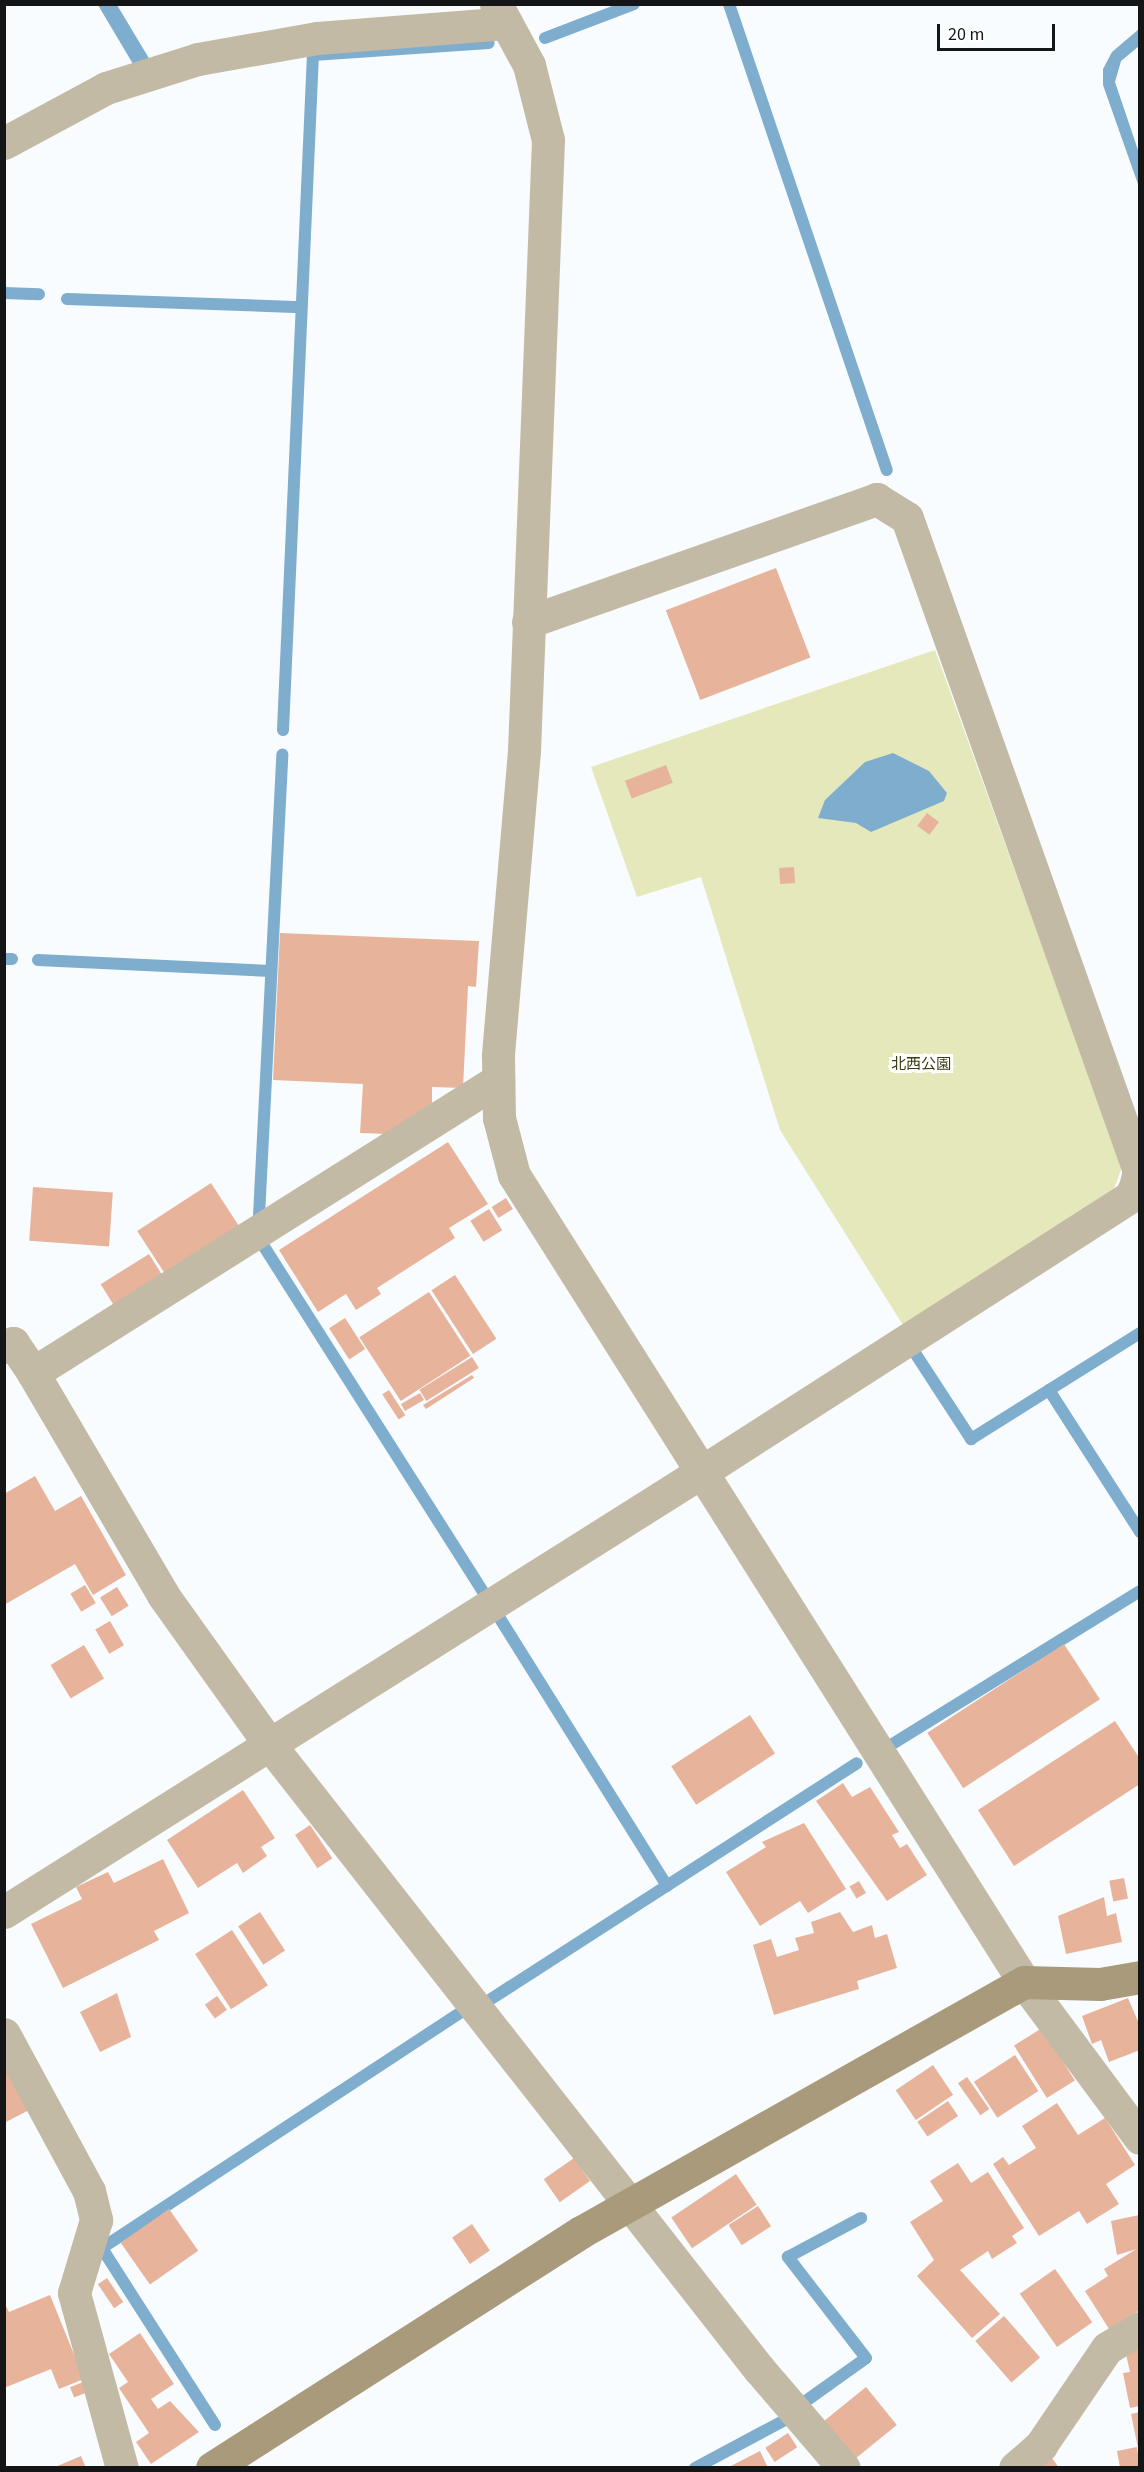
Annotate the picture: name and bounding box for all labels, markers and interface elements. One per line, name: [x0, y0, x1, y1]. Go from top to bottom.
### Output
scale bar: [940, 12, 1058, 50]
text: 20 m: [948, 22, 984, 47]
park label: 北西公園: [891, 1056, 951, 1074]

